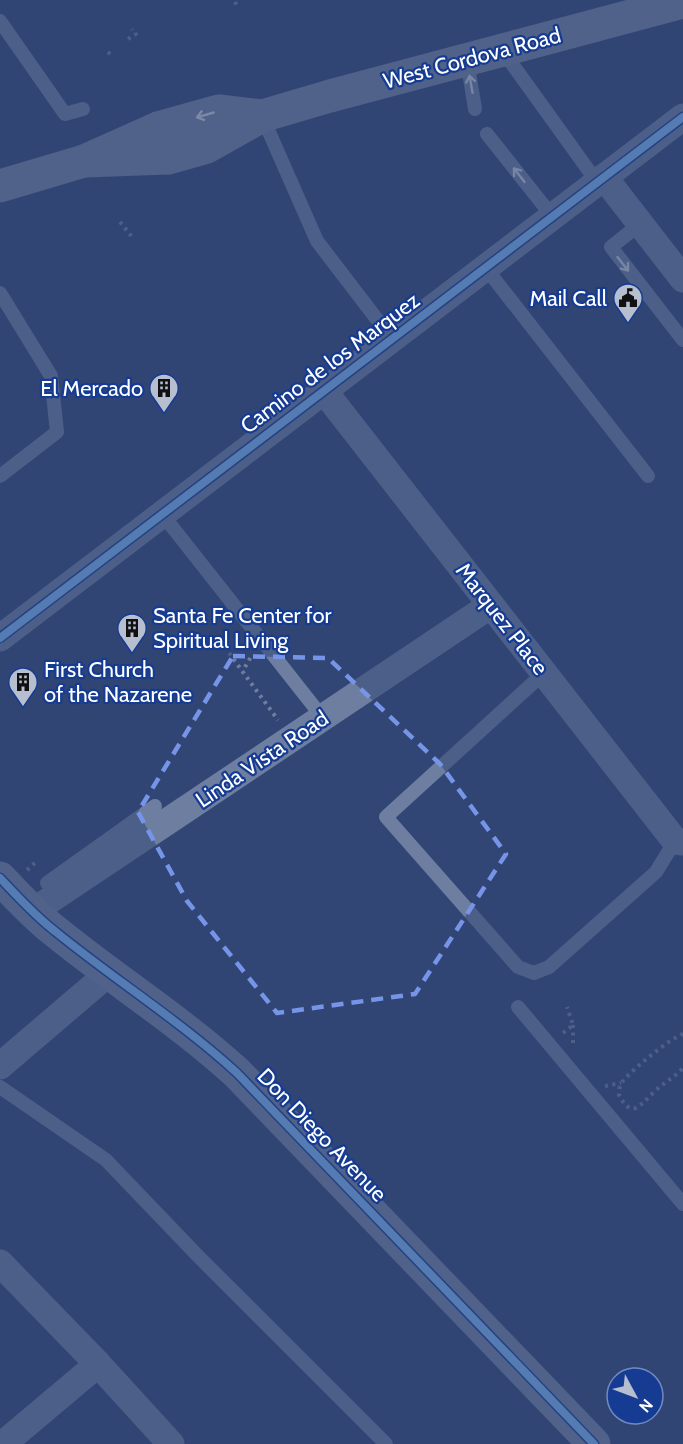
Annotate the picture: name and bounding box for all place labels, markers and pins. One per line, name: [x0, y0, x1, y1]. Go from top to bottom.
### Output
public building icon: Mail Call: [612, 282, 644, 324]
place label: Mail Call: [529, 285, 608, 312]
building icon: El Mercado: [148, 372, 180, 414]
place label: El Mercado: [40, 375, 143, 402]
place label: Santa Fe Center for Spiritual Living: [153, 602, 331, 654]
building icon: Santa Fe Center for Spiritual Living: [116, 612, 148, 654]
place label: First Church of the Nazarene: [44, 656, 192, 708]
building icon: First Church of the Nazarene: [7, 666, 39, 708]

